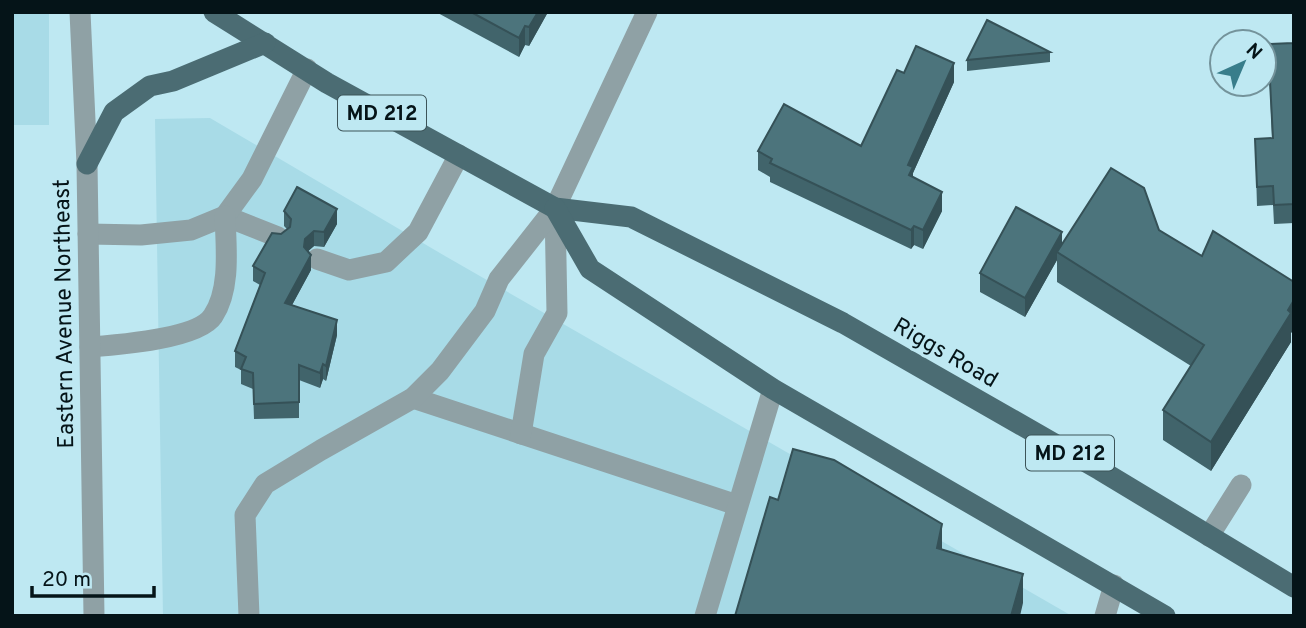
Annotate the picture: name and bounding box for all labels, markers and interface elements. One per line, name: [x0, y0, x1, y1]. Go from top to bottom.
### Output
north arrow: [1208, 28, 1278, 98]
text: N: [1240, 39, 1267, 66]
road number: MD 212: [338, 96, 426, 130]
street label: Eastern Avenue Northeast: [49, 179, 82, 449]
street label: Riggs Road: [887, 313, 1002, 396]
road number: MD 212: [1026, 435, 1114, 470]
scale bar: [32, 554, 154, 598]
text: 20 m: [42, 567, 91, 594]

